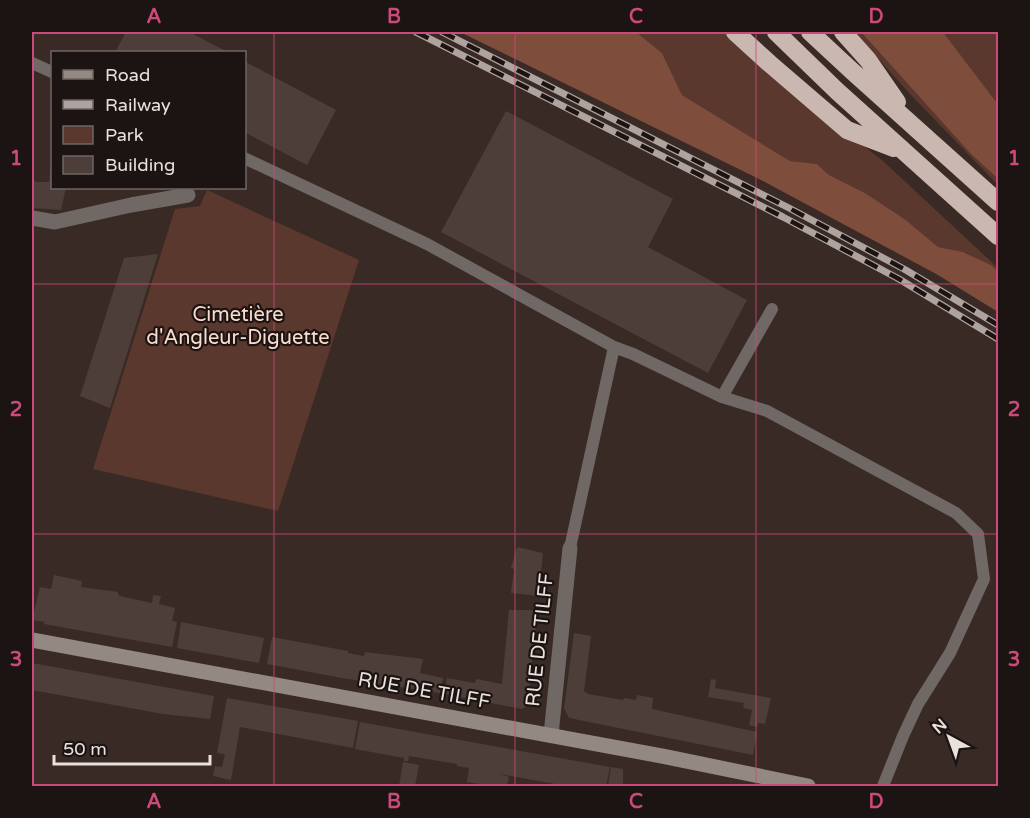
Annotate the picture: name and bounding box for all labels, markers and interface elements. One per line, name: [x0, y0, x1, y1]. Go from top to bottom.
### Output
text: A: [147, 5, 162, 29]
text: B: [387, 5, 401, 29]
text: C: [629, 5, 643, 29]
text: D: [868, 5, 884, 29]
legend: [51, 51, 246, 189]
text: Road: [105, 64, 150, 86]
text: Railway: [105, 94, 171, 116]
text: Park: [105, 124, 144, 146]
text: 1: [10, 147, 22, 171]
text: 1: [1008, 147, 1020, 171]
text: Building: [105, 154, 175, 176]
park label: Cimetière d'Angleur-Diguette: [146, 303, 330, 350]
text: 2: [10, 398, 22, 422]
text: 2: [1008, 398, 1020, 422]
street label: RUE DE TILFF: [521, 572, 559, 708]
text: 3: [10, 648, 22, 672]
text: 3: [1008, 648, 1020, 672]
street label: RUE DE TILFF: [356, 668, 492, 714]
north arrow: [919, 707, 979, 767]
text: N: [928, 715, 951, 738]
scale bar: [54, 728, 210, 766]
text: 50 m: [63, 738, 107, 760]
text: A: [147, 790, 162, 814]
text: B: [387, 790, 401, 814]
text: C: [629, 790, 643, 814]
text: D: [868, 790, 884, 814]

